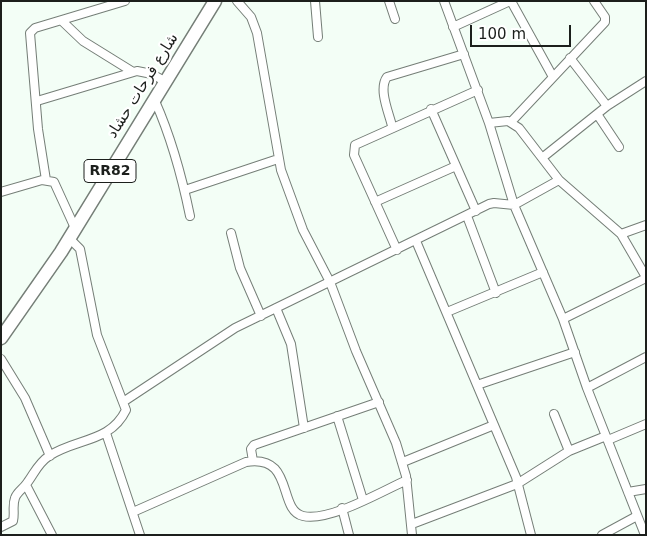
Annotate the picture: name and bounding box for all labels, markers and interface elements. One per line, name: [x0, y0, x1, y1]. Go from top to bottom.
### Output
scale bar: [472, 15, 573, 47]
text: 100 m: [478, 25, 526, 43]
street label: شارع فرحات حشاد: [104, 30, 182, 142]
road number: RR82: [84, 160, 136, 182]

